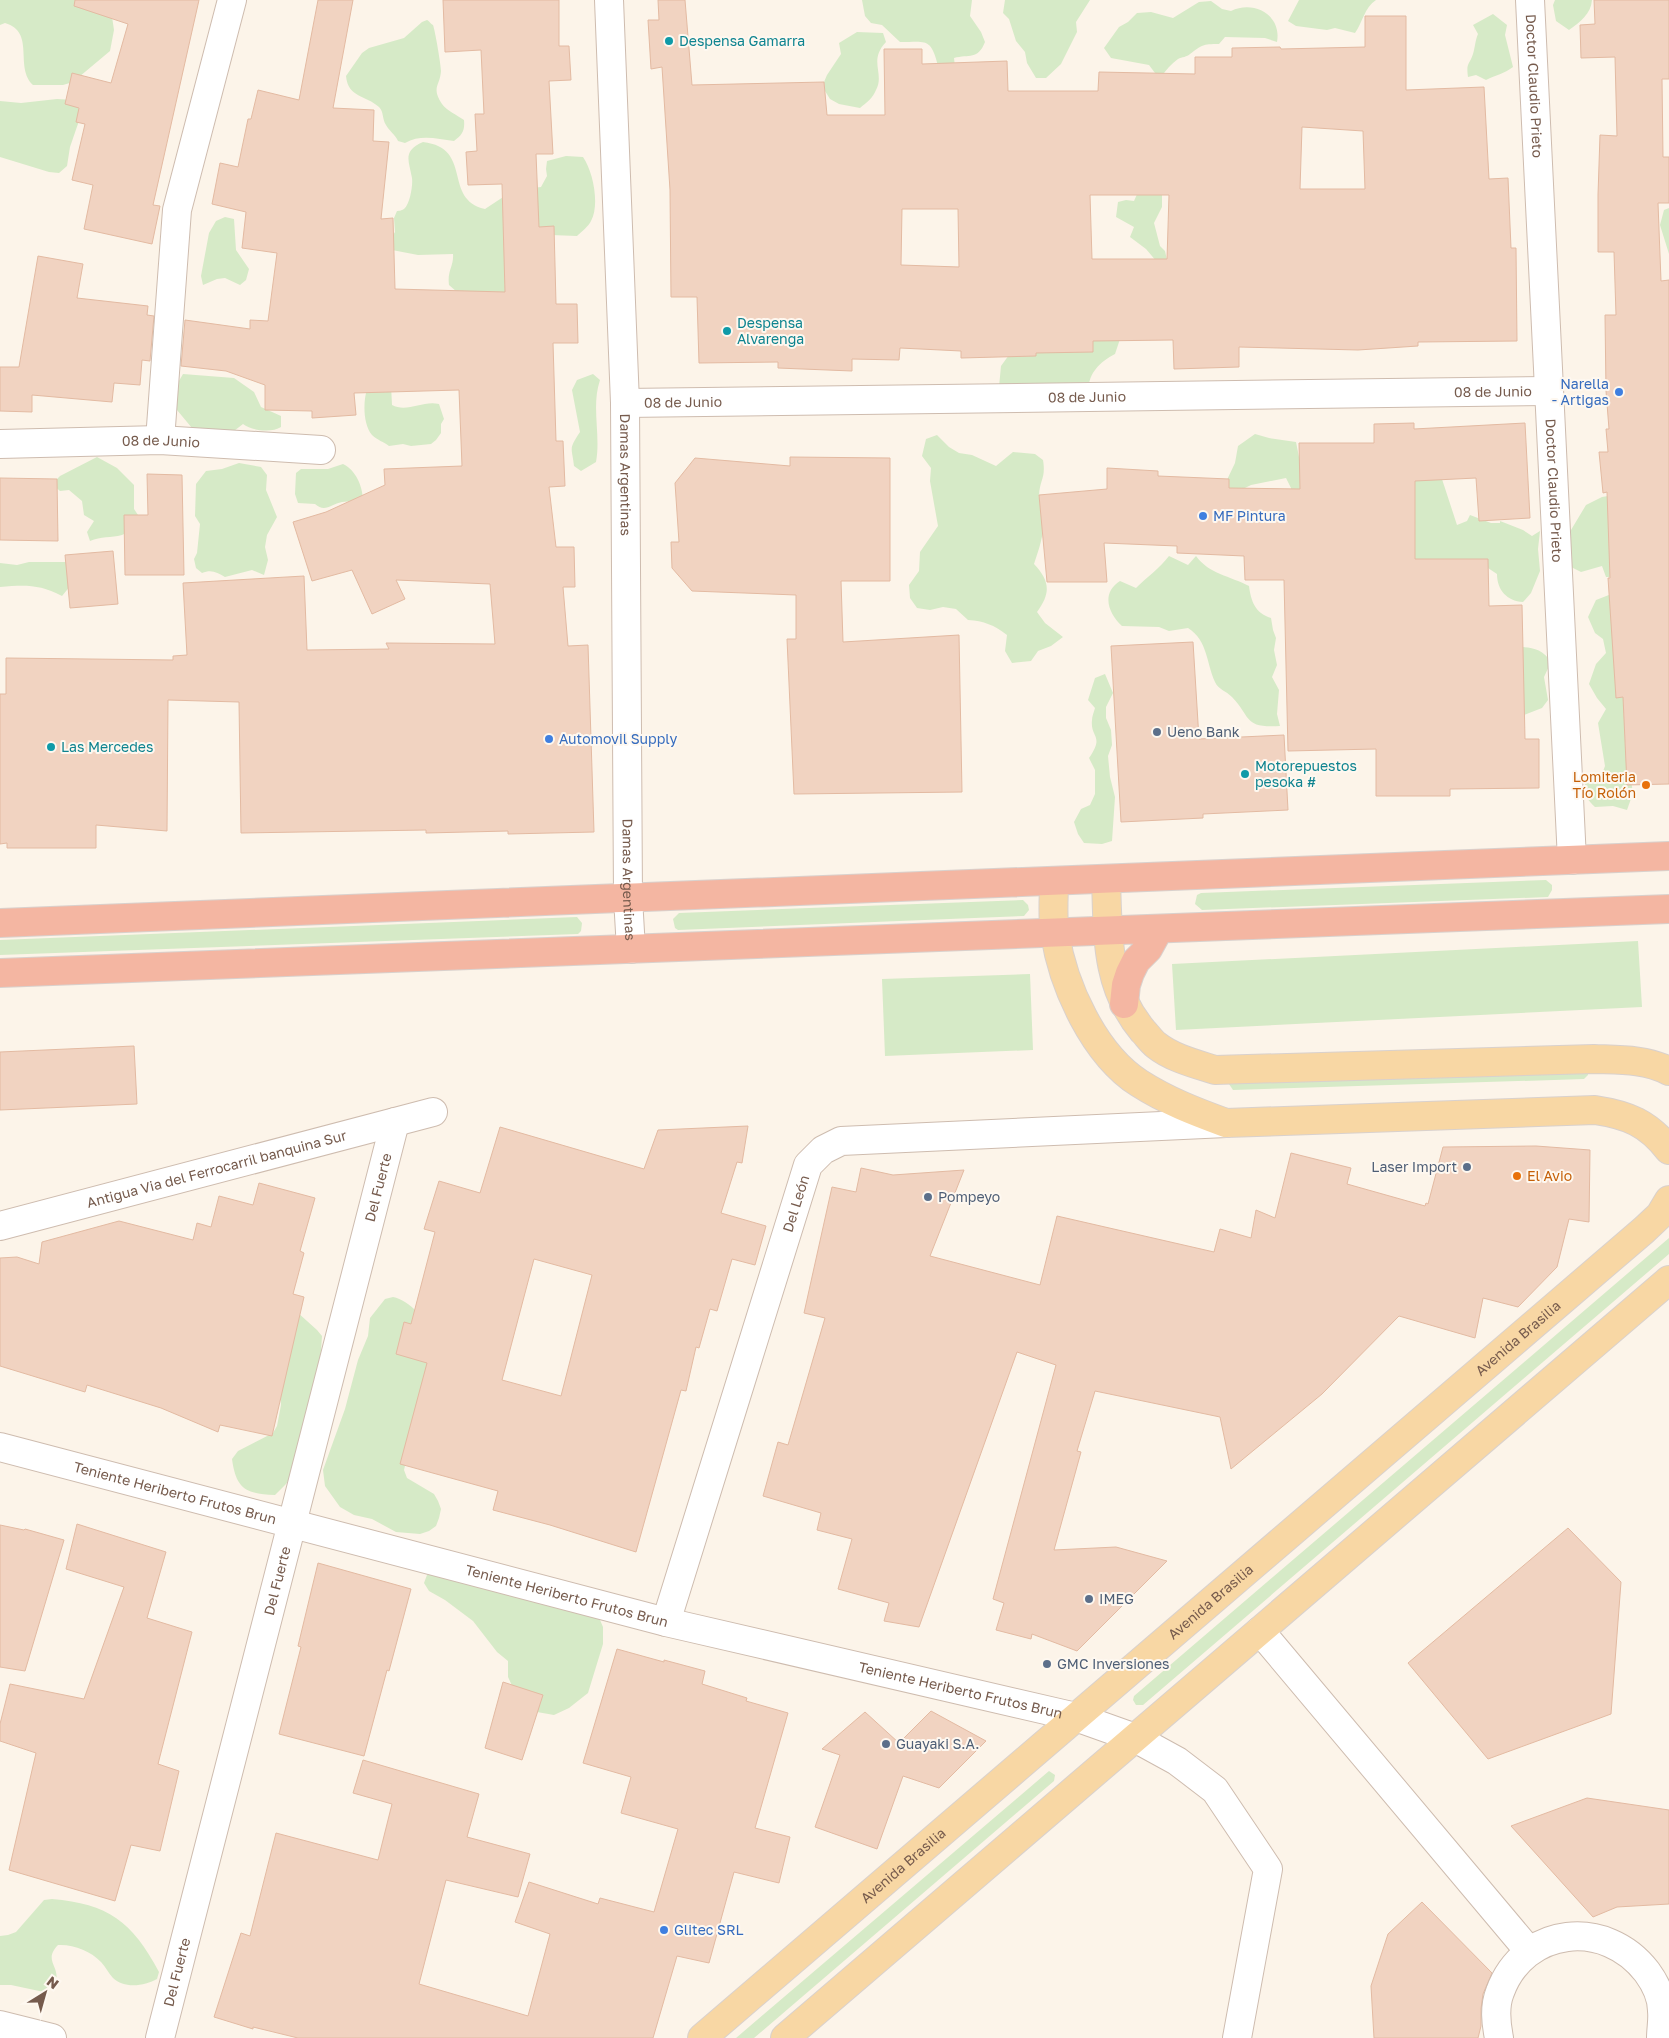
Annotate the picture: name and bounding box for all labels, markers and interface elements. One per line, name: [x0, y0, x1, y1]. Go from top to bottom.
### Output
street label: Doctor Claudio Prieto: [1523, 13, 1547, 158]
place label: Despensa Gamarra: [679, 32, 805, 49]
marker: Despensa Gamarra: [663, 35, 675, 47]
place label: Despensa Alvarenga: [737, 314, 804, 347]
marker: Despensa Alvarenga: [721, 325, 733, 337]
place label: Narella - Artigas: [1552, 375, 1609, 408]
street label: 08 de Junio: [1454, 382, 1532, 400]
marker: Narella - Artigas: [1613, 386, 1625, 398]
street label: 08 de Junio: [1048, 387, 1126, 406]
street label: 08 de Junio: [644, 393, 722, 411]
street label: Damas Argentinas: [617, 413, 635, 536]
street label: Doctor Claudio Prieto: [1542, 418, 1566, 563]
street label: 08 de Junio: [122, 431, 200, 450]
place label: MF Pintura: [1213, 507, 1286, 524]
marker: MF Pintura: [1197, 510, 1209, 522]
place label: Ueno Bank: [1167, 723, 1240, 740]
marker: Ueno Bank: [1151, 726, 1163, 738]
place label: Automovil Supply: [559, 730, 678, 747]
marker: Automovil Supply: [543, 733, 555, 745]
place label: Las Mercedes: [61, 738, 153, 755]
marker: Las Mercedes: [45, 741, 57, 753]
place label: Motorepuestos pesoka #: [1255, 757, 1357, 790]
marker: Motorepuestos pesoka #: [1239, 768, 1251, 780]
place label: Lomiteria Tío Rolón: [1573, 768, 1636, 801]
marker: Lomiteria Tío Rolón: [1640, 779, 1652, 791]
street label: Damas Argentinas: [620, 818, 639, 941]
street label: Antigua Via del Ferrocarril banquina Sur: [85, 1126, 349, 1211]
street label: Del Fuerte: [361, 1151, 395, 1224]
place label: Laser Import: [1371, 1158, 1457, 1175]
marker: Laser Import: [1461, 1161, 1473, 1173]
place label: El Avio: [1527, 1167, 1572, 1184]
marker: El Avio: [1511, 1170, 1523, 1182]
street label: Del León: [779, 1173, 812, 1234]
place label: Pompeyo: [938, 1188, 1000, 1205]
marker: Pompeyo: [922, 1191, 934, 1203]
street label: Avenida Brasilia: [1472, 1297, 1564, 1379]
street label: Teniente Heriberto Frutos Brun: [72, 1458, 278, 1527]
street label: Del Fuerte: [260, 1544, 294, 1617]
street label: Avenida Brasilia: [1164, 1560, 1256, 1643]
street label: Teniente Heriberto Frutos Brun: [464, 1561, 670, 1630]
place label: IMEG: [1099, 1590, 1134, 1607]
marker: IMEG: [1083, 1593, 1095, 1605]
place label: GMC Inversiones: [1057, 1655, 1170, 1672]
street label: Teniente Heriberto Frutos Brun: [857, 1658, 1064, 1722]
marker: GMC Inversiones: [1041, 1658, 1053, 1670]
place label: Guayaki S.A.: [896, 1735, 979, 1752]
marker: Guayaki S.A.: [880, 1738, 892, 1750]
street label: Avenida Brasilia: [857, 1824, 949, 1906]
place label: Glitec SRL: [674, 1921, 743, 1938]
marker: Glitec SRL: [658, 1924, 670, 1936]
street label: Del Fuerte: [159, 1936, 193, 2008]
north arrow: [20, 1968, 70, 2018]
text: N: [44, 1972, 62, 1992]

